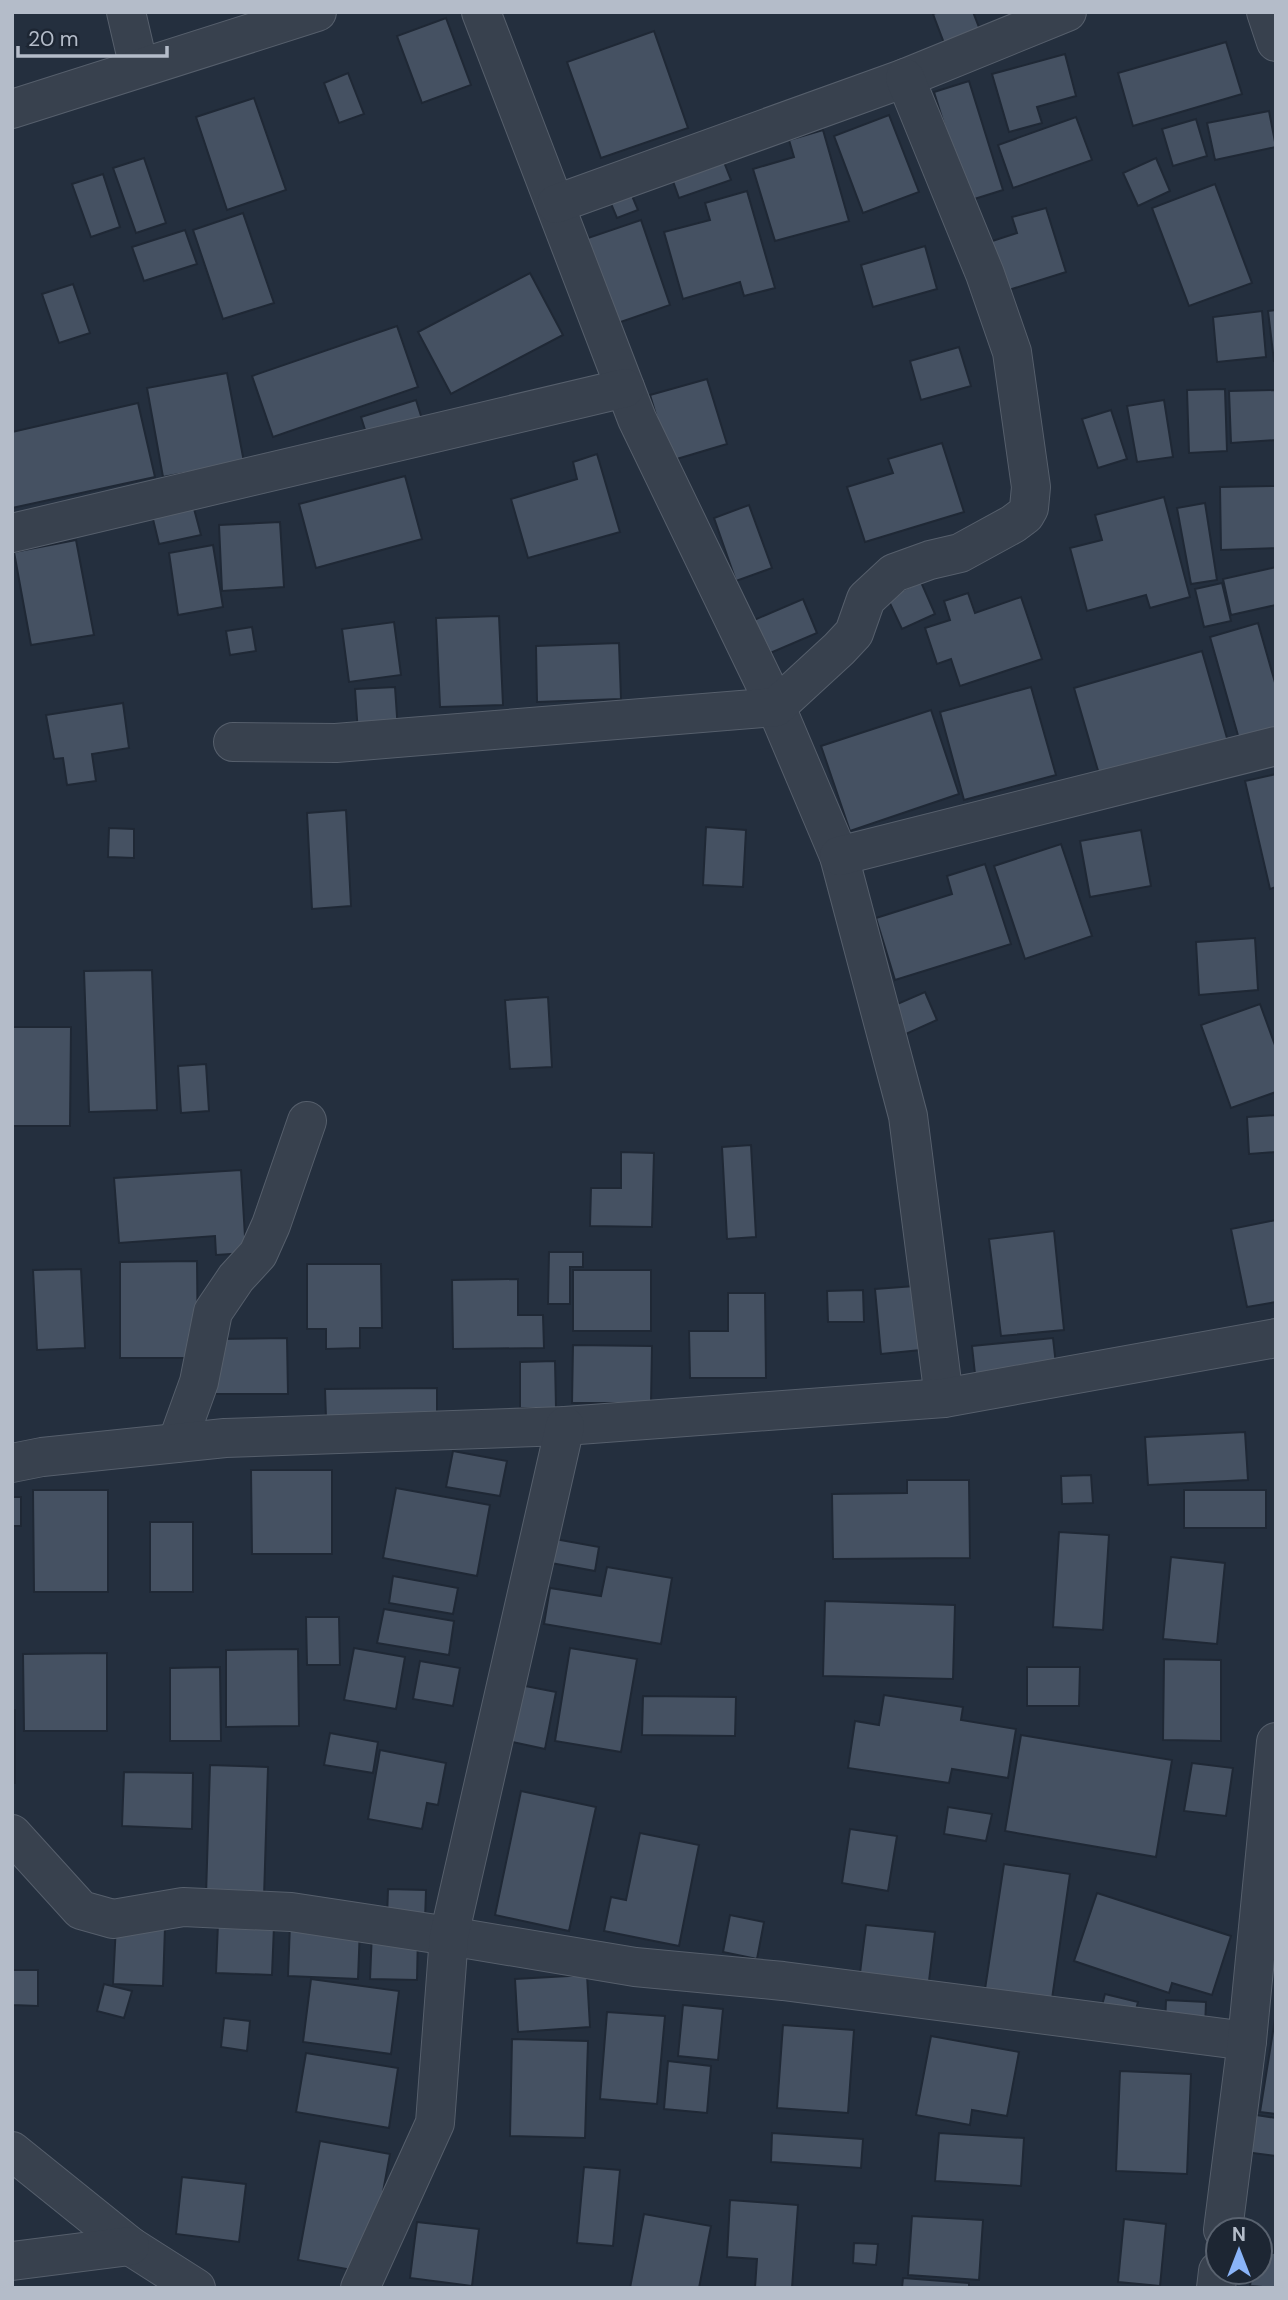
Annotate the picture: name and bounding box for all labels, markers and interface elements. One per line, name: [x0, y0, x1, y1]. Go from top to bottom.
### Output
scale bar: [18, 14, 166, 58]
text: 20 m: [28, 25, 79, 53]
north arrow: [1204, 2216, 1274, 2286]
text: N: [1232, 2222, 1246, 2247]

